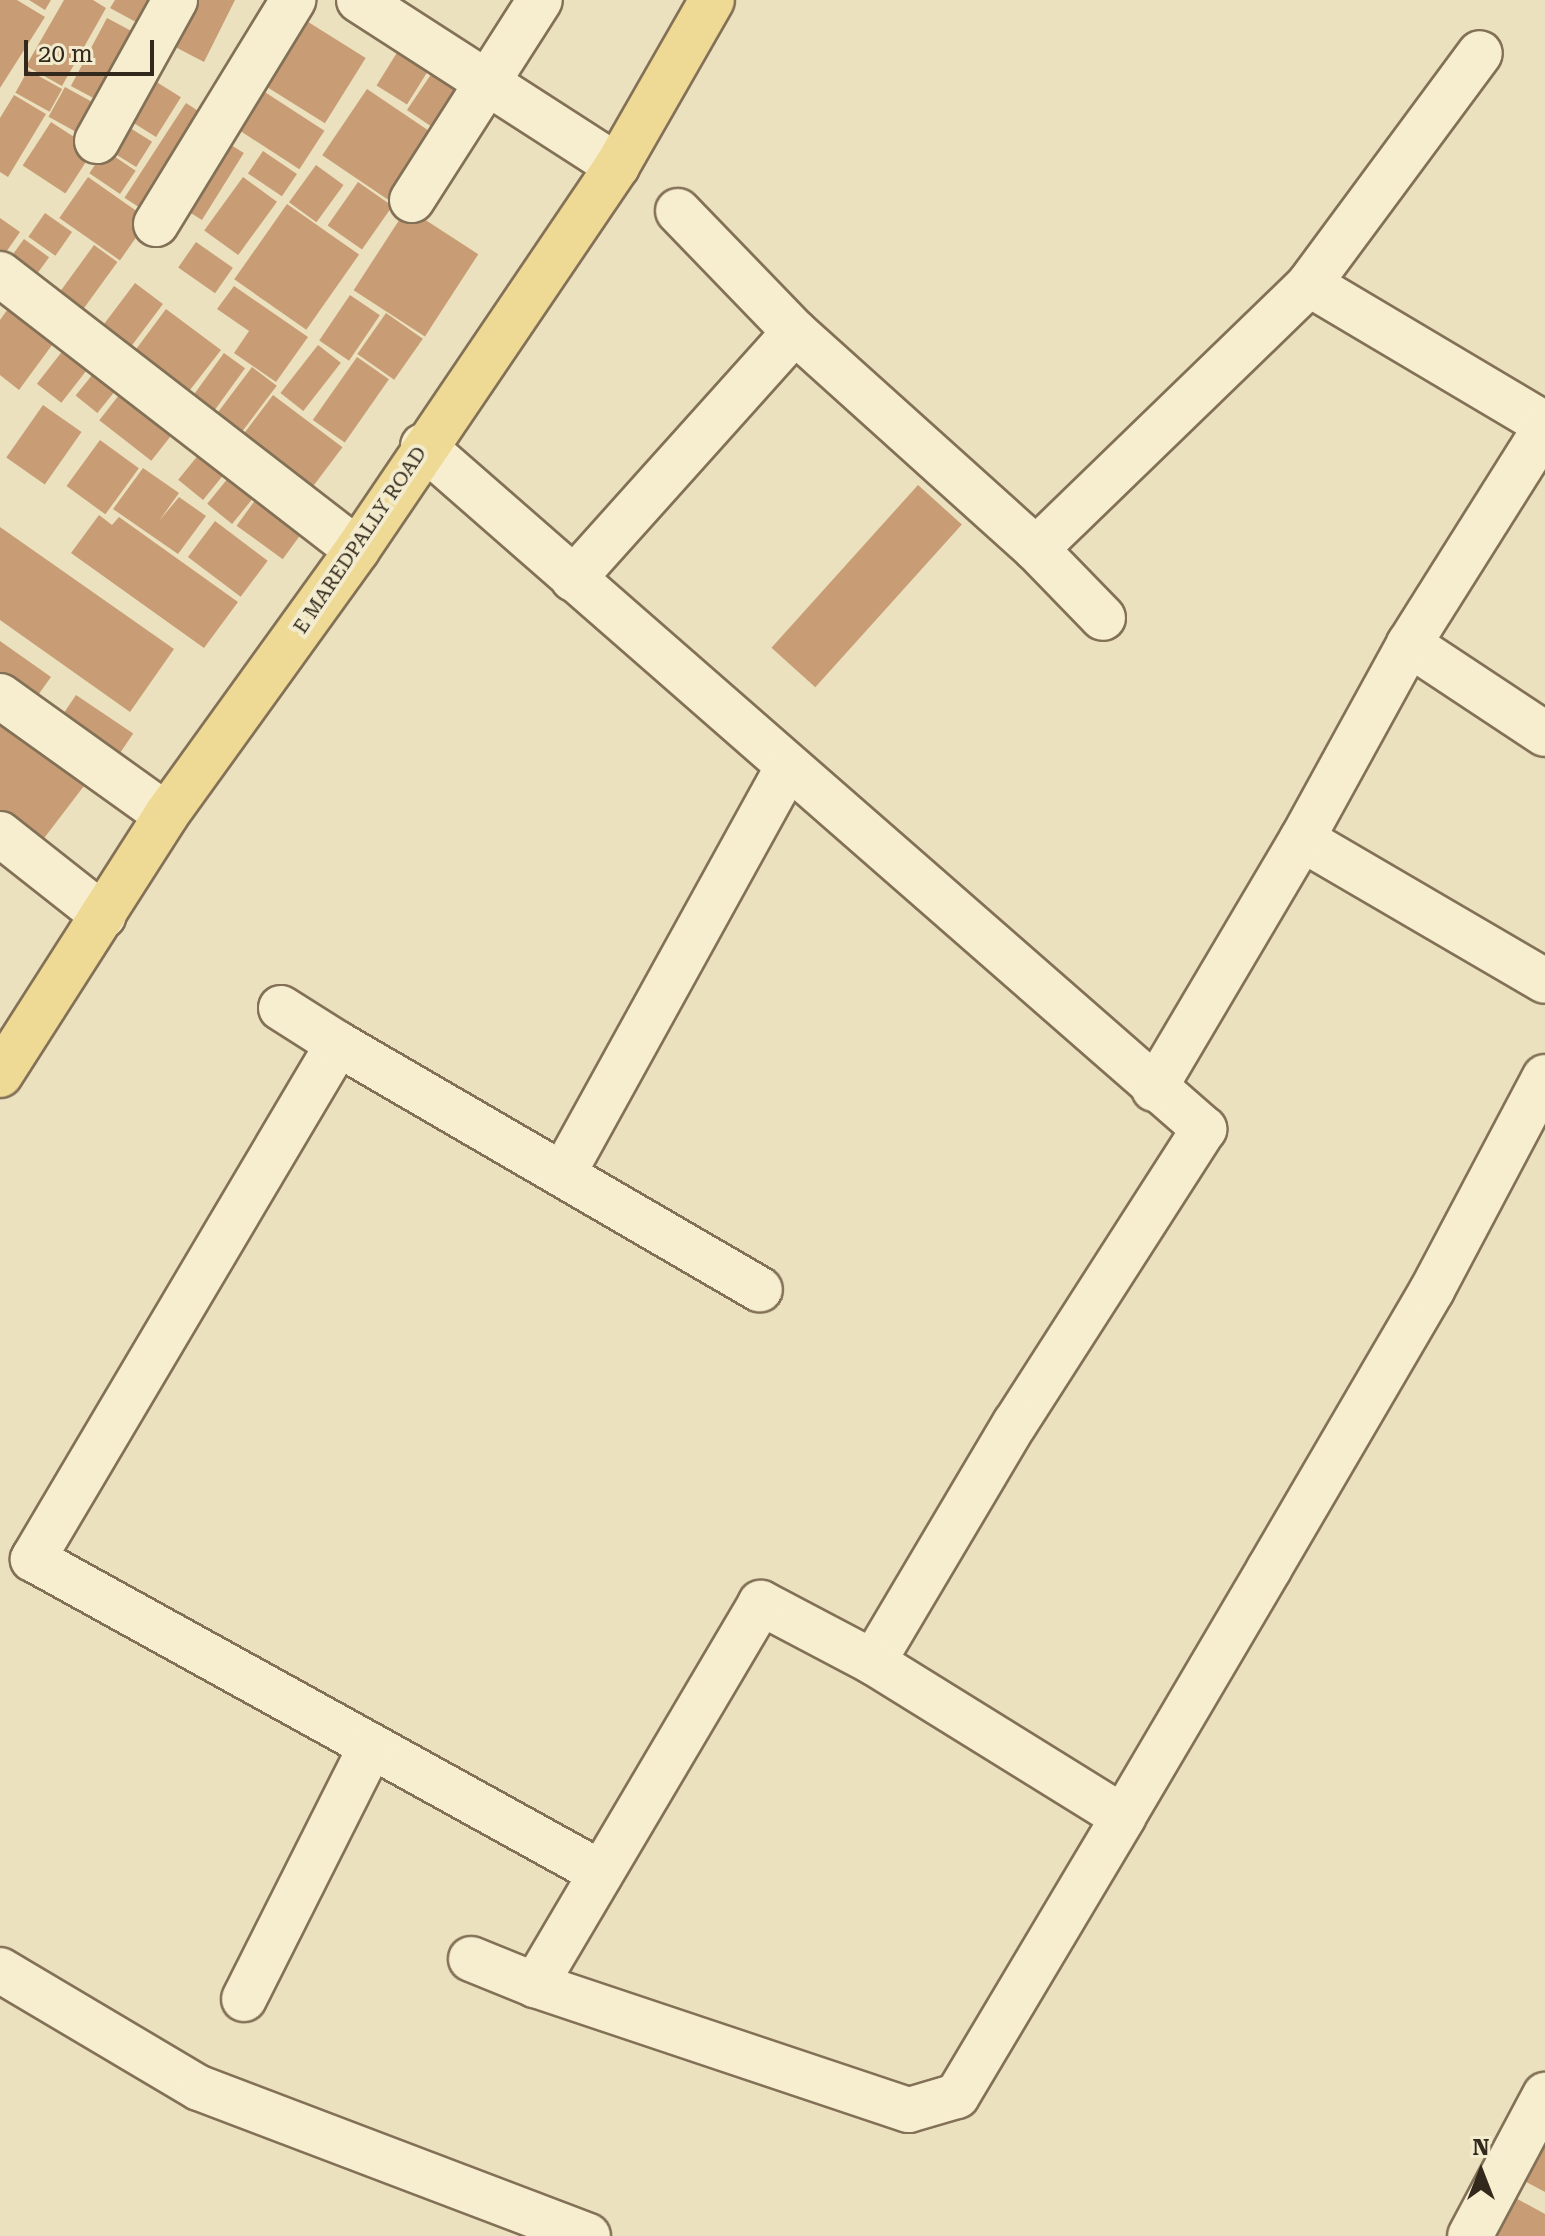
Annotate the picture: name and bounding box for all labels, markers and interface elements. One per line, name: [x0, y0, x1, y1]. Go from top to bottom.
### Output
scale bar: [28, 24, 158, 74]
text: 20 m: [38, 40, 93, 68]
street label: E MAREDPALLY ROAD: [288, 442, 432, 638]
north arrow: [1441, 2132, 1521, 2212]
text: N: [1473, 2135, 1489, 2160]

